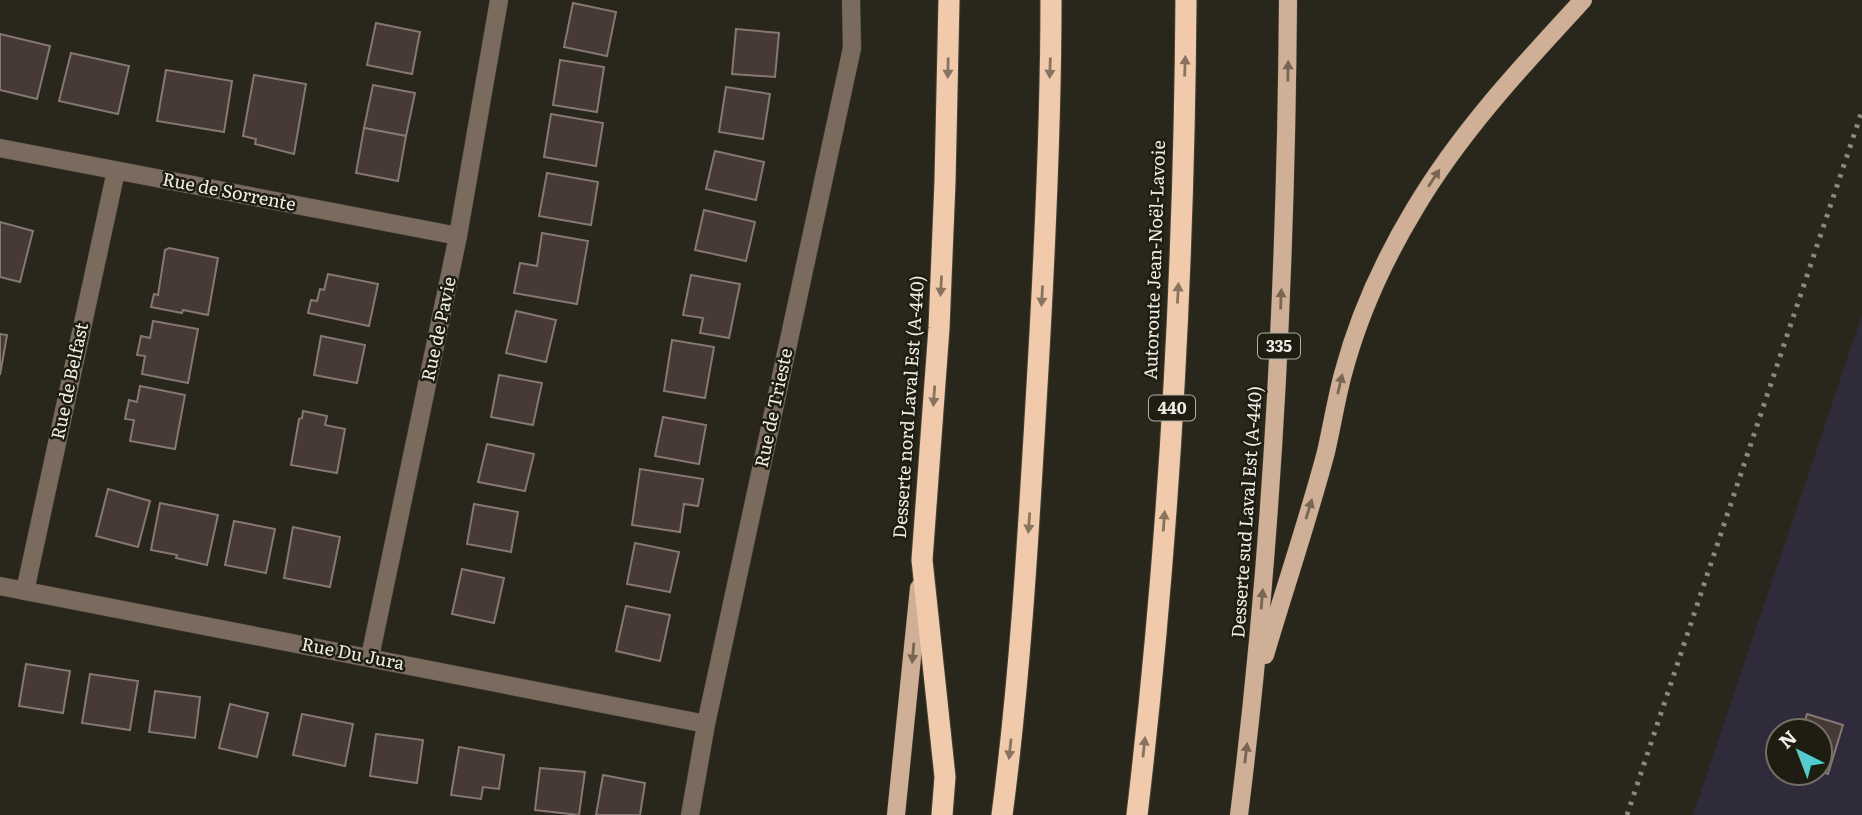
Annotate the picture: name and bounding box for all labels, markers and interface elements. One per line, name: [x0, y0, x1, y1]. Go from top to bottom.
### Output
one-way arrow: [1180, 55, 1191, 77]
one-way arrow: [942, 57, 954, 79]
one-way arrow: [1045, 57, 1056, 79]
one-way arrow: [1282, 60, 1294, 82]
street label: Autoroute Jean-Noël-Lavoie: [1136, 140, 1171, 380]
street label: Rue de Sorrente: [160, 164, 298, 217]
one-way arrow: [1428, 169, 1441, 188]
street label: Rue de Pavie: [413, 274, 462, 383]
street label: Desserte nord Laval Est (A-440): [885, 274, 930, 539]
one-way arrow: [935, 275, 946, 297]
one-way arrow: [1172, 282, 1183, 304]
one-way arrow: [1036, 285, 1047, 307]
one-way arrow: [1276, 288, 1287, 310]
street label: Rue de Belfast: [43, 319, 94, 442]
road number: 335: [1258, 334, 1300, 358]
street label: Rue de Trieste: [747, 346, 798, 470]
one-way arrow: [1335, 373, 1346, 395]
one-way arrow: [928, 385, 939, 407]
street label: Desserte sud Laval Est (A-440): [1223, 385, 1268, 639]
road number: 440: [1149, 396, 1195, 420]
one-way arrow: [1304, 498, 1314, 519]
one-way arrow: [1159, 509, 1170, 531]
one-way arrow: [1023, 512, 1034, 534]
one-way arrow: [1257, 588, 1268, 610]
street label: Rue Du Jura: [299, 629, 407, 676]
one-way arrow: [907, 642, 918, 664]
north arrow: [1764, 717, 1834, 787]
text: N: [1772, 723, 1802, 754]
one-way arrow: [1139, 736, 1150, 758]
one-way arrow: [1004, 739, 1015, 761]
one-way arrow: [1241, 742, 1252, 764]

